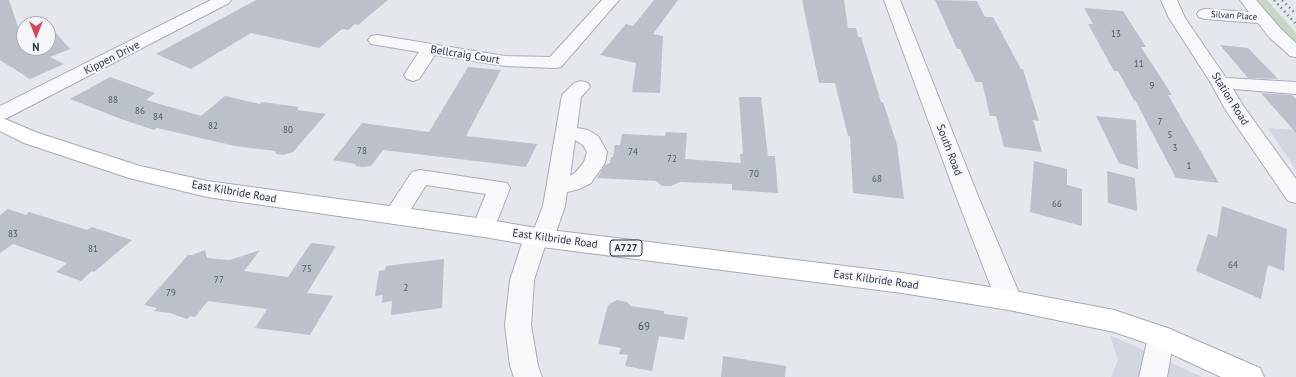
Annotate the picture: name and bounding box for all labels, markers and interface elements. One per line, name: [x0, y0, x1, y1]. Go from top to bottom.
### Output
street label: Silvan Place: [1210, 9, 1258, 23]
north arrow: [16, 16, 56, 56]
house number: 13: [1111, 29, 1121, 39]
street label: Kippen Drive: [82, 38, 142, 78]
text: N: [32, 40, 40, 54]
street label: Bellcraig Court: [429, 43, 501, 67]
house number: 11: [1134, 59, 1144, 69]
street label: Station Road: [1209, 70, 1251, 128]
house number: 9: [1150, 81, 1154, 91]
house number: 88: [108, 95, 118, 105]
house number: 86: [135, 106, 145, 116]
house number: 84: [153, 112, 163, 122]
house number: 7: [1158, 117, 1162, 127]
house number: 82: [208, 121, 218, 131]
street label: South Road: [933, 123, 965, 177]
house number: 80: [283, 125, 293, 135]
house number: 5: [1168, 130, 1172, 140]
house number: 3: [1173, 143, 1177, 153]
house number: 78: [357, 146, 367, 156]
house number: 74: [628, 147, 638, 157]
house number: 72: [667, 154, 677, 164]
house number: 1: [1187, 161, 1191, 171]
house number: 70: [749, 169, 759, 179]
house number: 68: [872, 174, 882, 184]
street label: East Kilbride Road: [191, 178, 277, 206]
house number: 66: [1052, 199, 1062, 209]
street label: East Kilbride Road: [512, 226, 598, 252]
house number: 83: [8, 229, 18, 239]
road number: A727: [610, 240, 642, 256]
house number: 81: [88, 244, 98, 254]
house number: 64: [1228, 260, 1238, 270]
house number: 75: [302, 264, 312, 274]
street label: East Kilbride Road: [833, 267, 919, 293]
house number: 77: [214, 275, 224, 285]
house number: 2: [404, 283, 408, 293]
house number: 79: [166, 288, 176, 298]
house number: 69: [638, 320, 650, 334]

